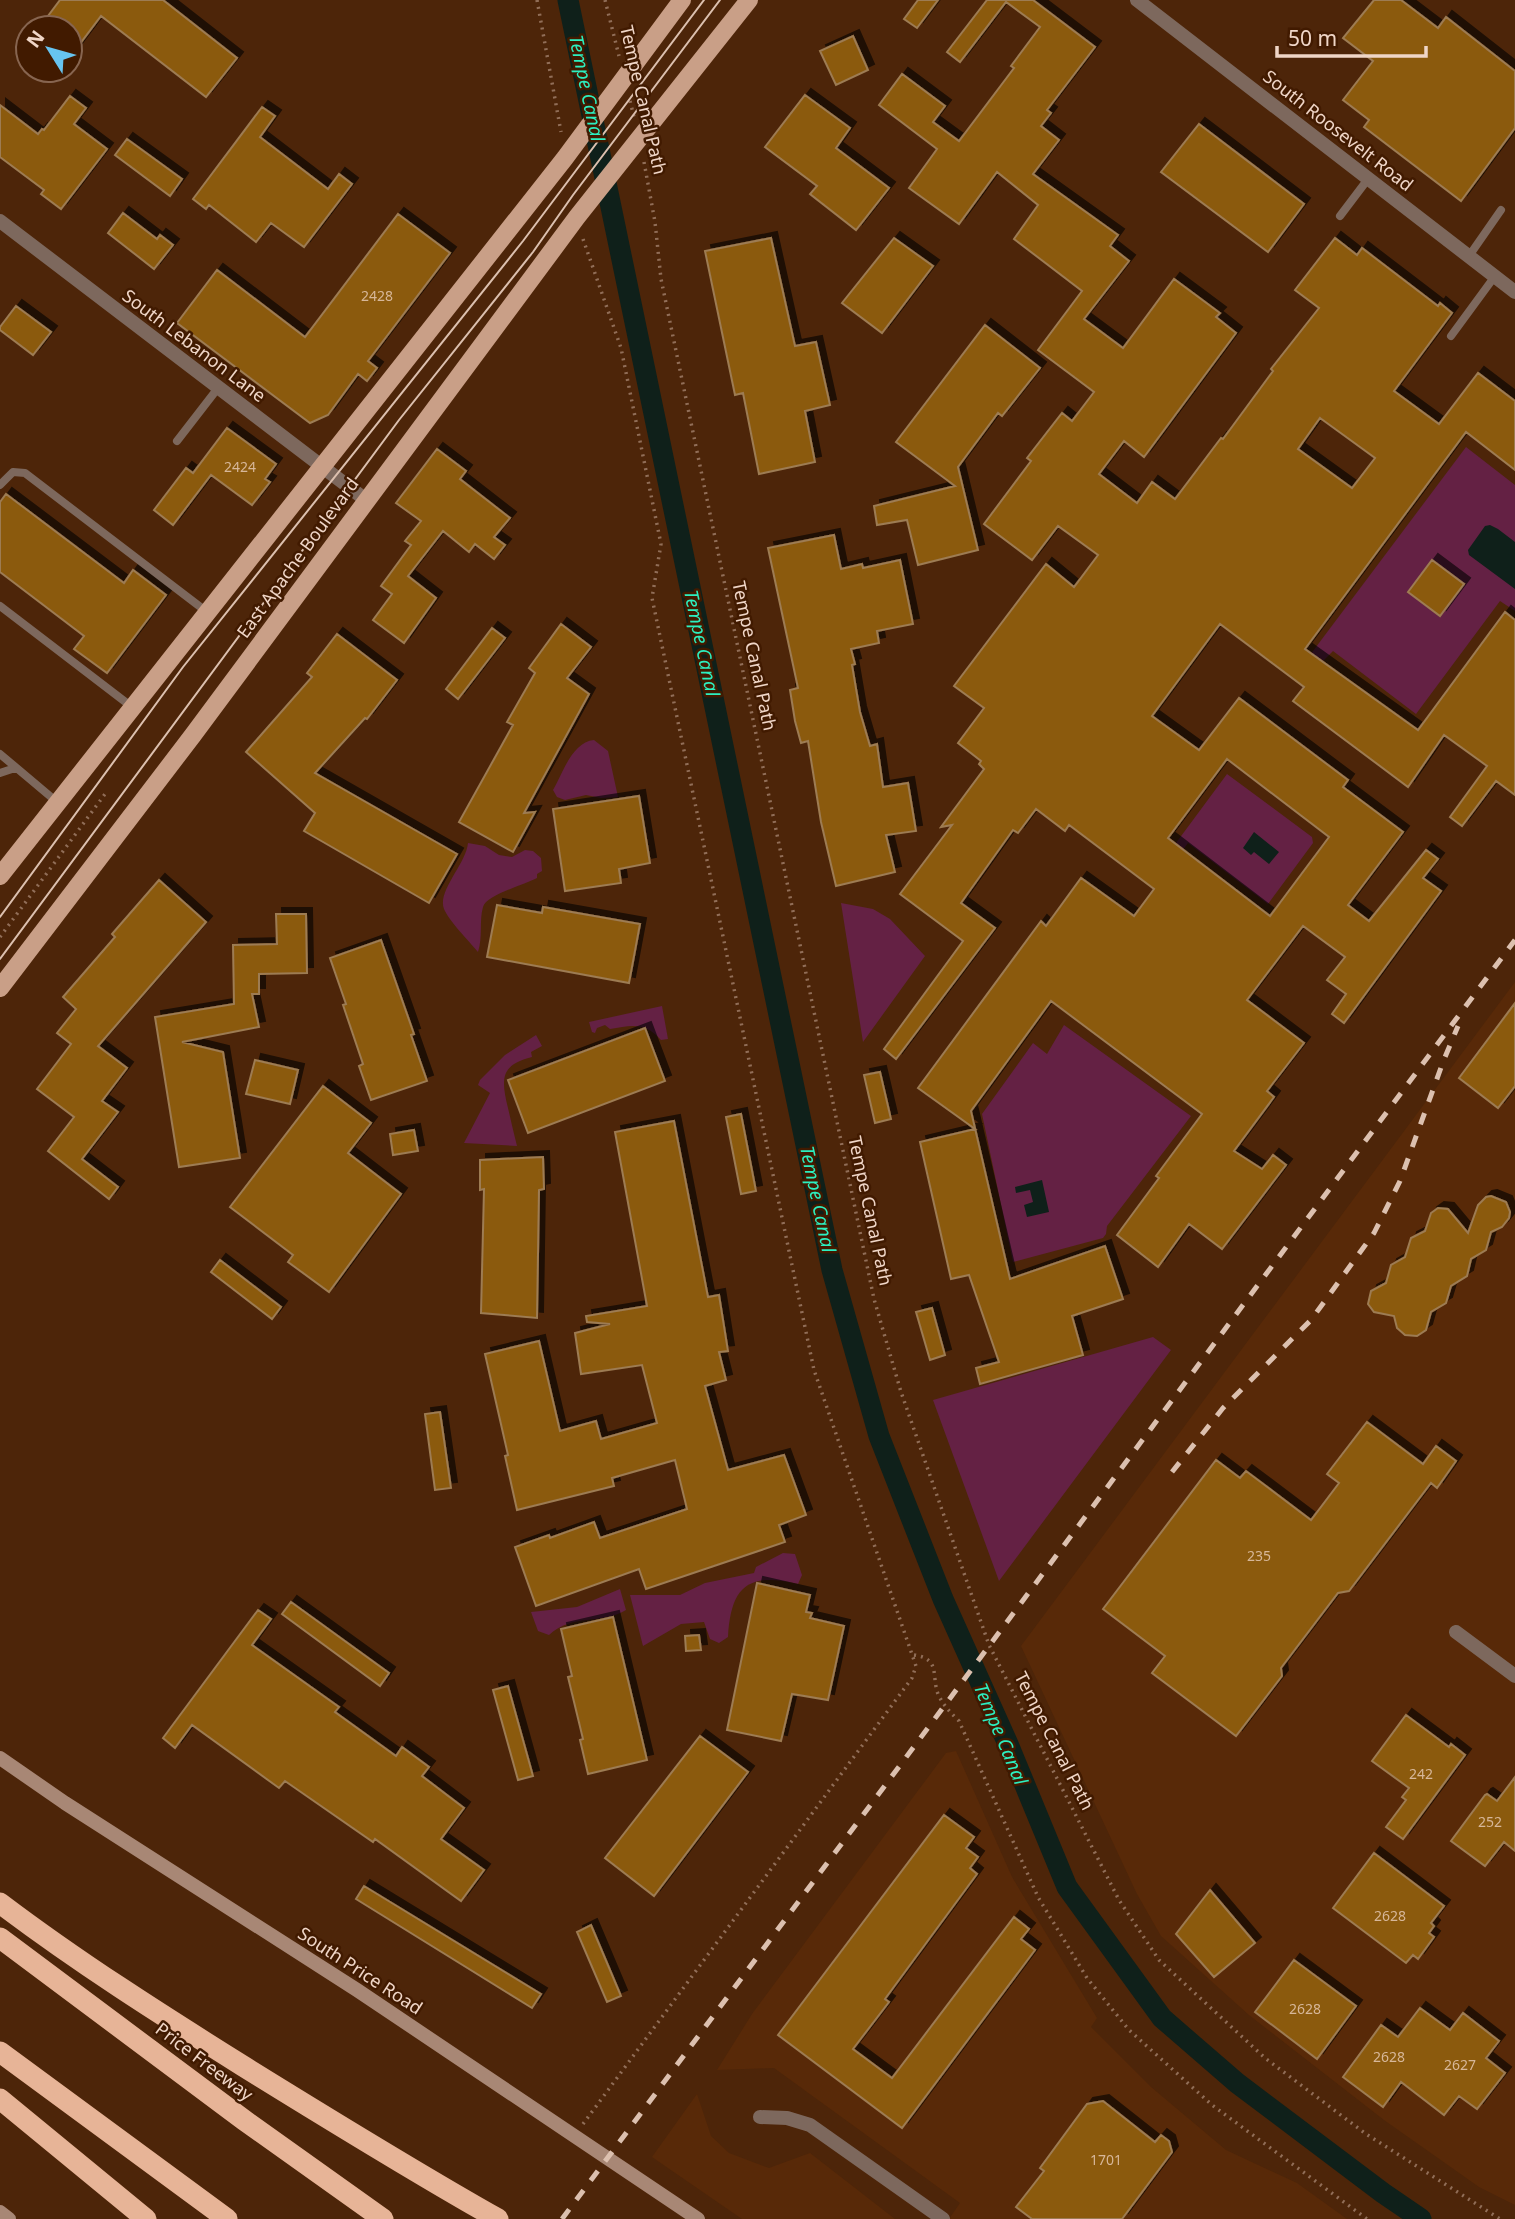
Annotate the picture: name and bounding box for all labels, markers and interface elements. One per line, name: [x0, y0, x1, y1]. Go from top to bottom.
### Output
north arrow: [14, 14, 84, 84]
scale bar: [1277, 14, 1426, 58]
street label: Tempe Canal Path: [615, 23, 673, 177]
text: 50 m: [1288, 24, 1337, 52]
text: N: [20, 25, 50, 53]
water label: Tempe Canal: [563, 32, 611, 145]
street label: South Roosevelt Road: [1259, 64, 1418, 196]
street label: South Lebanon Lane: [118, 283, 271, 407]
house number: 2428: [361, 286, 393, 305]
house number: 2424: [224, 457, 256, 476]
street label: East Apache Boulevard: [231, 472, 364, 642]
street label: Tempe Canal Path: [727, 579, 783, 733]
water label: Tempe Canal: [678, 587, 726, 700]
street label: Tempe Canal Path: [843, 1134, 899, 1288]
water label: Tempe Canal: [794, 1143, 842, 1256]
house number: 235: [1247, 1546, 1271, 1565]
street label: Tempe Canal Path: [1010, 1667, 1100, 1814]
water label: Tempe Canal: [968, 1679, 1035, 1790]
house number: 242: [1409, 1764, 1433, 1783]
house number: 252: [1478, 1812, 1502, 1831]
house number: 2628: [1374, 1906, 1406, 1925]
street label: South Price Road: [294, 1921, 427, 2019]
house number: 2628: [1289, 1999, 1321, 2018]
street label: Price Freeway: [151, 2017, 259, 2106]
house number: 2628: [1373, 2047, 1405, 2066]
house number: 2627: [1444, 2055, 1476, 2074]
house number: 1701: [1090, 2150, 1122, 2169]

